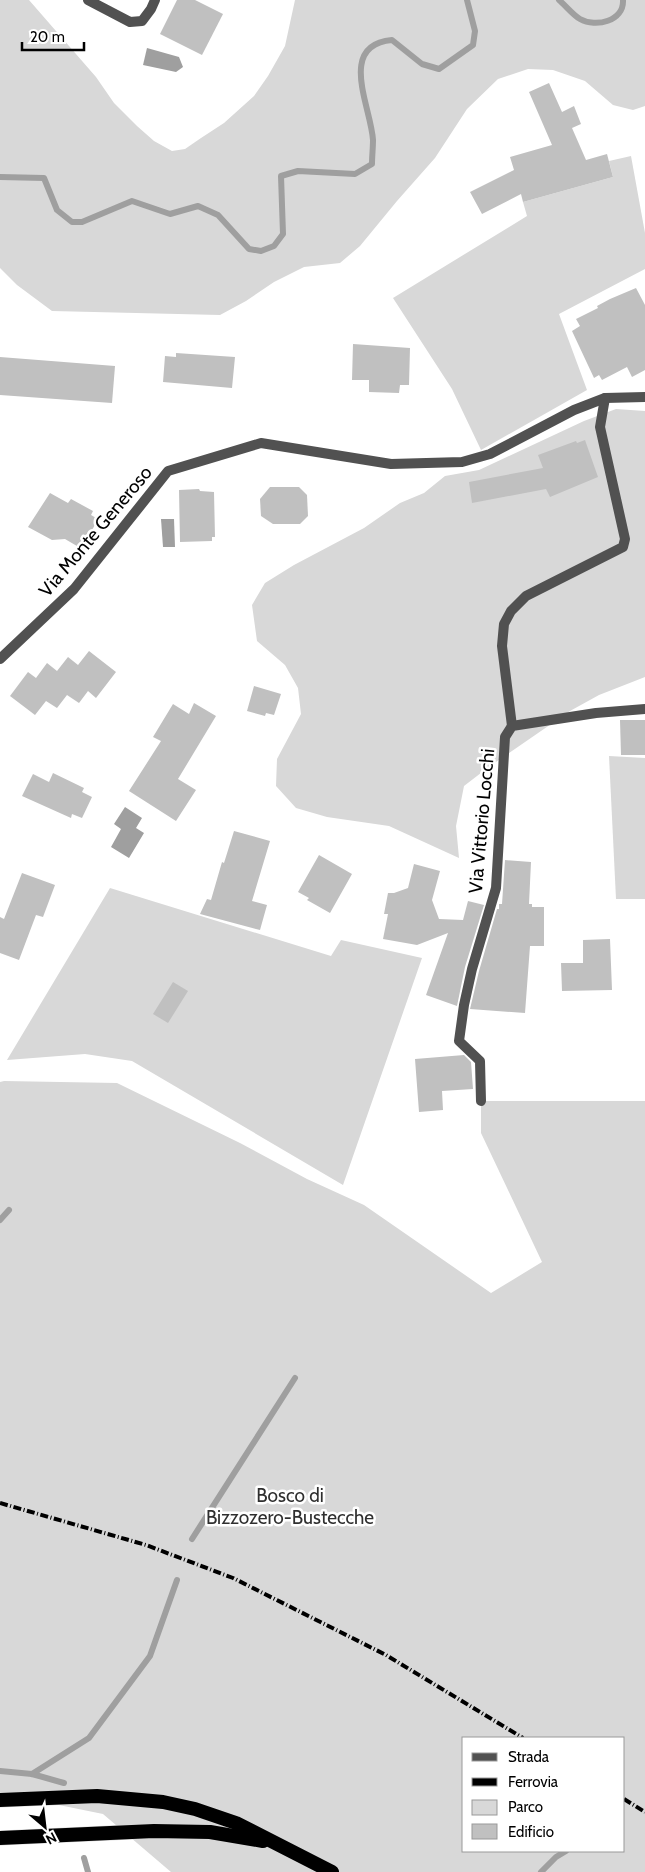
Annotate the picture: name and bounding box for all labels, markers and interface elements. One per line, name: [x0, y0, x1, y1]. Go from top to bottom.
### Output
scale bar: [22, 20, 85, 52]
text: 20 m: [30, 28, 65, 46]
street label: Via Monte Generoso: [34, 461, 157, 601]
street label: Via Vittorio Locchi: [464, 748, 499, 895]
park label: Bosco di Bizzozero-Bustecche: [206, 1484, 374, 1529]
legend: [462, 1737, 625, 1852]
text: Strada: [508, 1748, 550, 1766]
text: Ferrovia: [508, 1773, 559, 1791]
text: Parco: [508, 1798, 543, 1816]
north arrow: [20, 1802, 70, 1852]
text: Edificio: [508, 1823, 554, 1841]
text: N: [43, 1828, 60, 1849]

